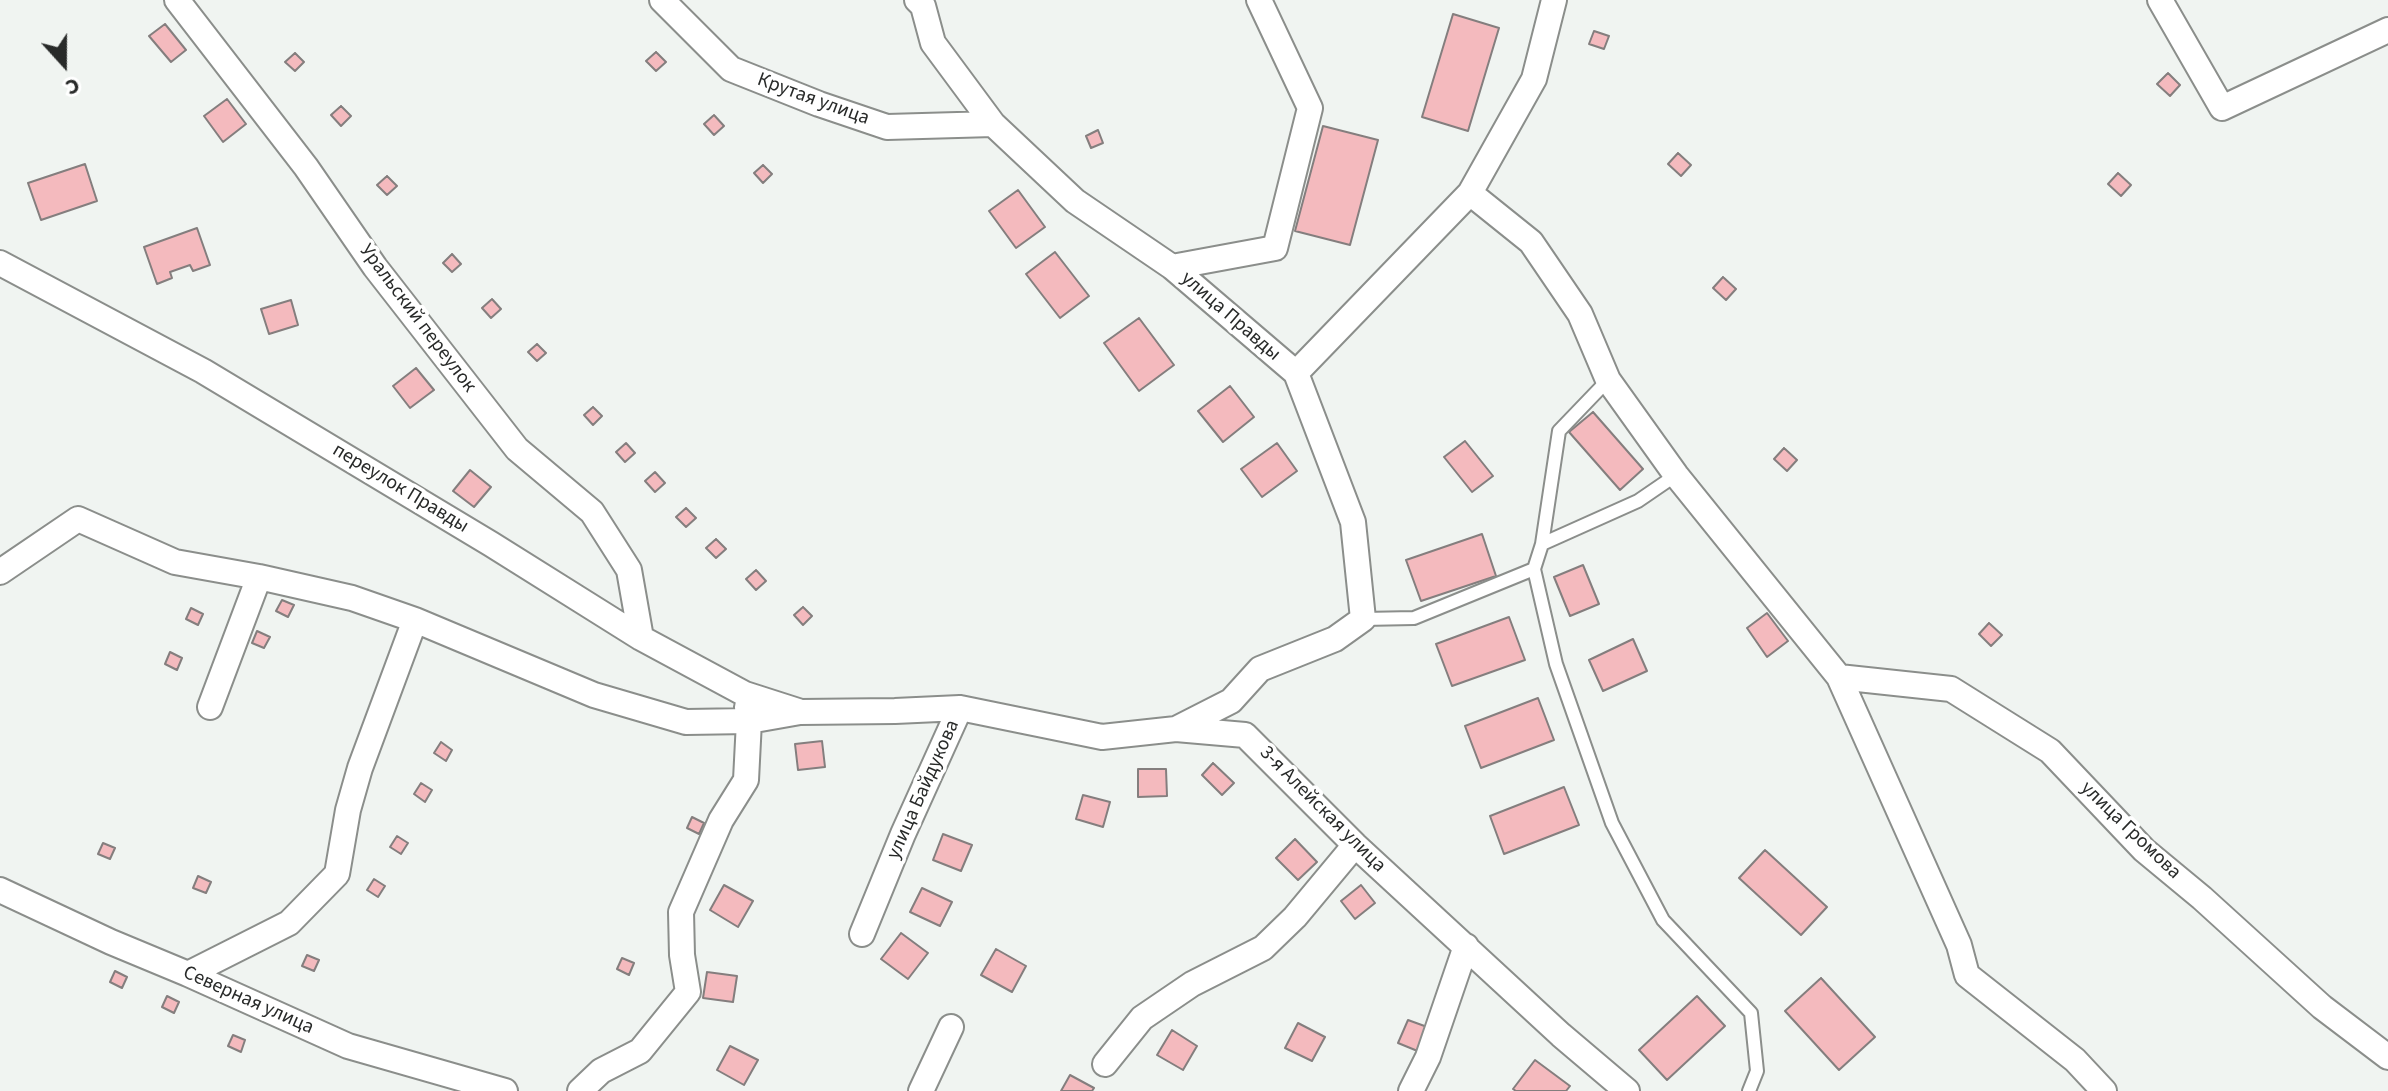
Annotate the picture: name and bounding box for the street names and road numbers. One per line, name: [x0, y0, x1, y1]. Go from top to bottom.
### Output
street label: Крутая улица: [754, 69, 872, 131]
street label: Уральский переулок: [353, 240, 481, 398]
street label: улица Правды: [1175, 267, 1285, 367]
street label: переулок Правды: [327, 439, 473, 539]
street label: улица Байдукова: [883, 717, 965, 863]
street label: 3-я Алейская улица: [1254, 742, 1390, 878]
street label: улица Громова: [2075, 777, 2185, 885]
street label: Северная улица: [179, 961, 317, 1041]

